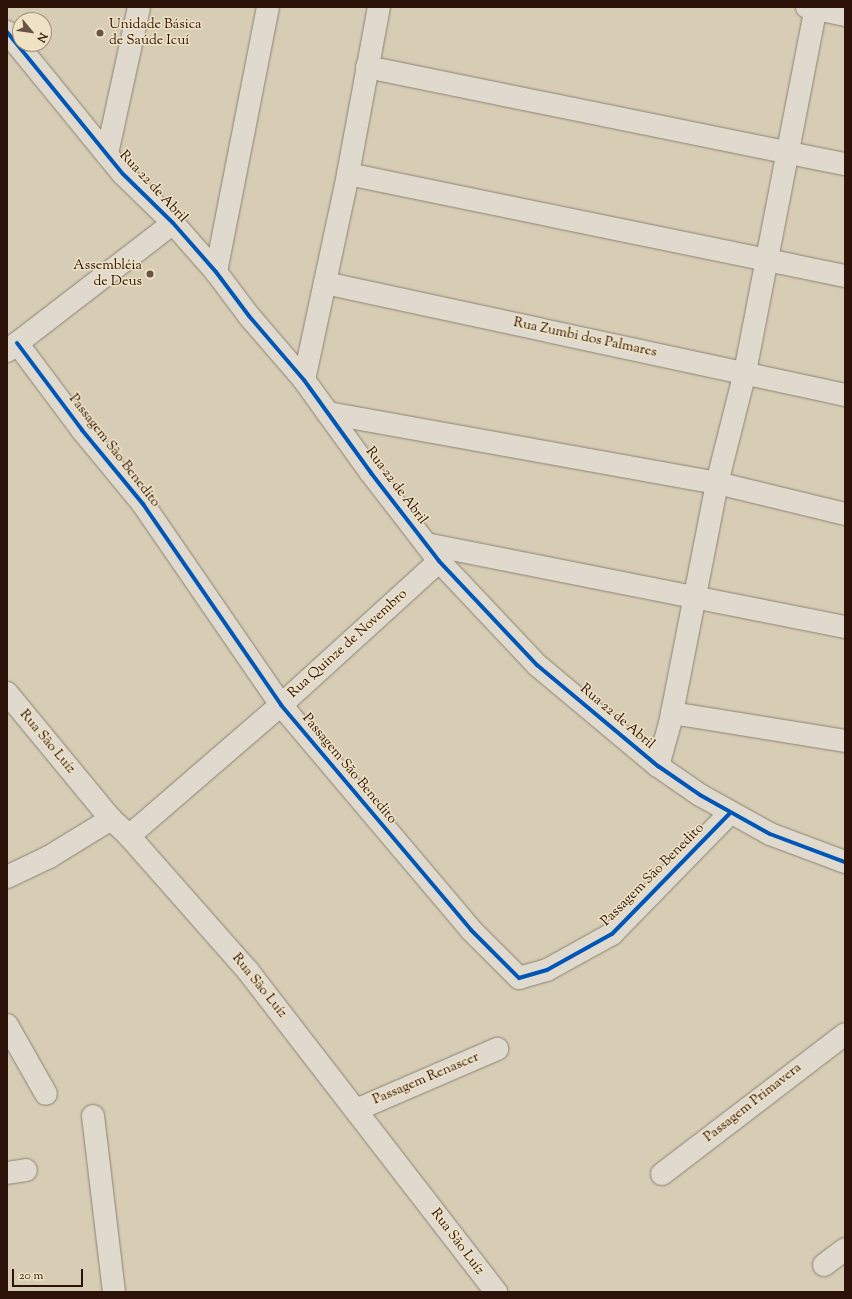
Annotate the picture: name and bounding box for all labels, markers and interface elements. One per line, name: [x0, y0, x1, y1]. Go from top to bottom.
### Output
north arrow: [12, 12, 52, 52]
place label: Unidade Básica de Saúde Icuí: [109, 17, 201, 50]
marker: Unidade Básica de Saúde Icuí: [94, 27, 106, 39]
text: N: [32, 30, 51, 45]
street label: Rua 22 de Abril: [115, 147, 191, 227]
place label: Assembléia de Deus: [73, 258, 142, 290]
marker: Assembléia de Deus: [145, 269, 155, 279]
street label: Rua Zumbi dos Palmares: [512, 315, 658, 361]
street label: Passagem São Benedito: [65, 391, 163, 511]
street label: Rua 22 de Abril: [361, 444, 431, 528]
street label: Rua Quinze de Novembro: [285, 586, 411, 702]
street label: Rua 22 de Abril: [576, 681, 658, 753]
street label: Rua São Luíz: [15, 707, 79, 777]
street label: Passagem São Benedito: [298, 710, 400, 828]
street label: Passagem São Benedito: [598, 820, 708, 930]
street label: Rua São Luíz: [228, 950, 290, 1022]
street label: Passagem Renascer: [370, 1049, 482, 1109]
street label: Passagem Primavera: [701, 1060, 805, 1146]
street label: Rua São Luíz: [427, 1206, 487, 1278]
scale bar: [14, 1261, 85, 1287]
text: 20 m: [19, 1267, 43, 1285]

